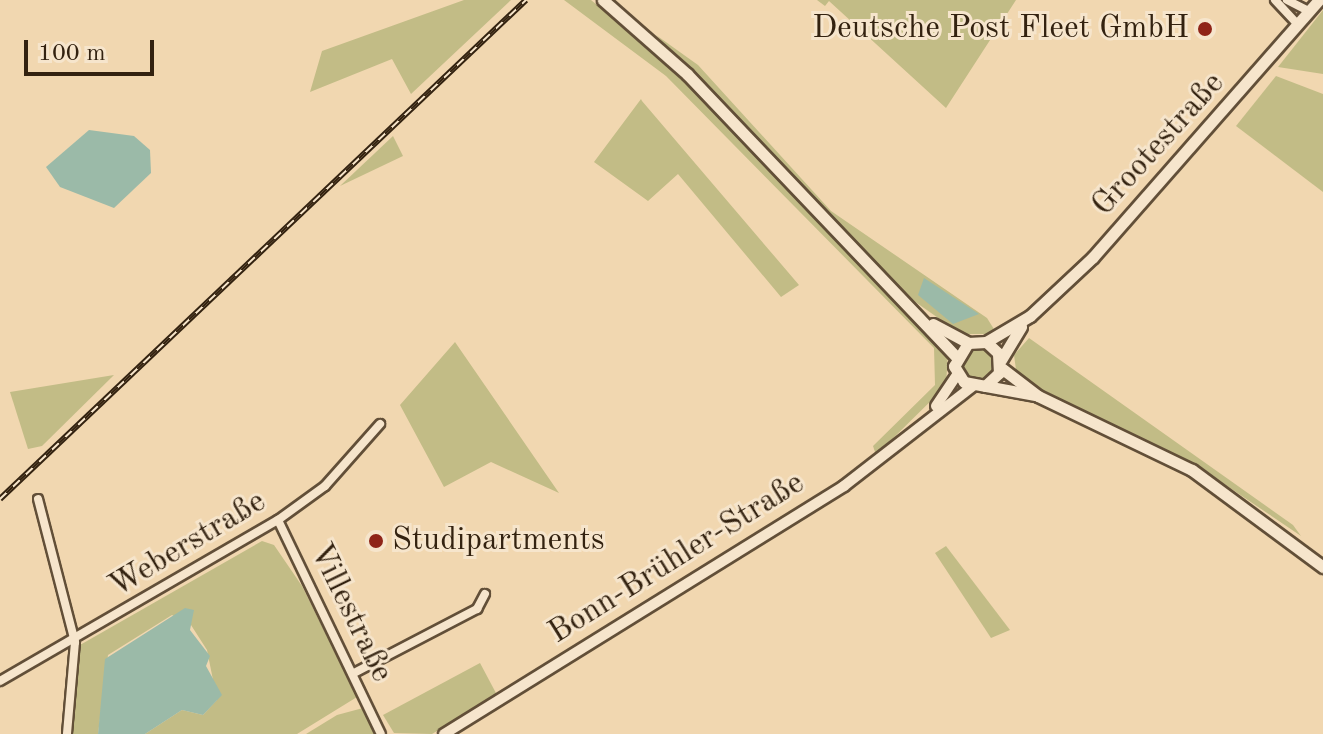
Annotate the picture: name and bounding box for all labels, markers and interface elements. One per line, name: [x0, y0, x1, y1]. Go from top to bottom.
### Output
place label: Deutsche Post Fleet GmbH: [812, 10, 1189, 48]
marker: Deutsche Post Fleet GmbH: [1196, 20, 1214, 38]
scale bar: [28, 24, 158, 74]
text: 100 m: [38, 42, 106, 66]
street label: Grootestraße: [1085, 65, 1233, 225]
street label: Bonn-Brühler-Straße: [542, 465, 812, 653]
street label: Weberstraße: [103, 483, 273, 607]
place label: Studipartments: [392, 522, 605, 560]
marker: Studipartments: [367, 532, 385, 550]
street label: Villestraße: [300, 537, 400, 689]

